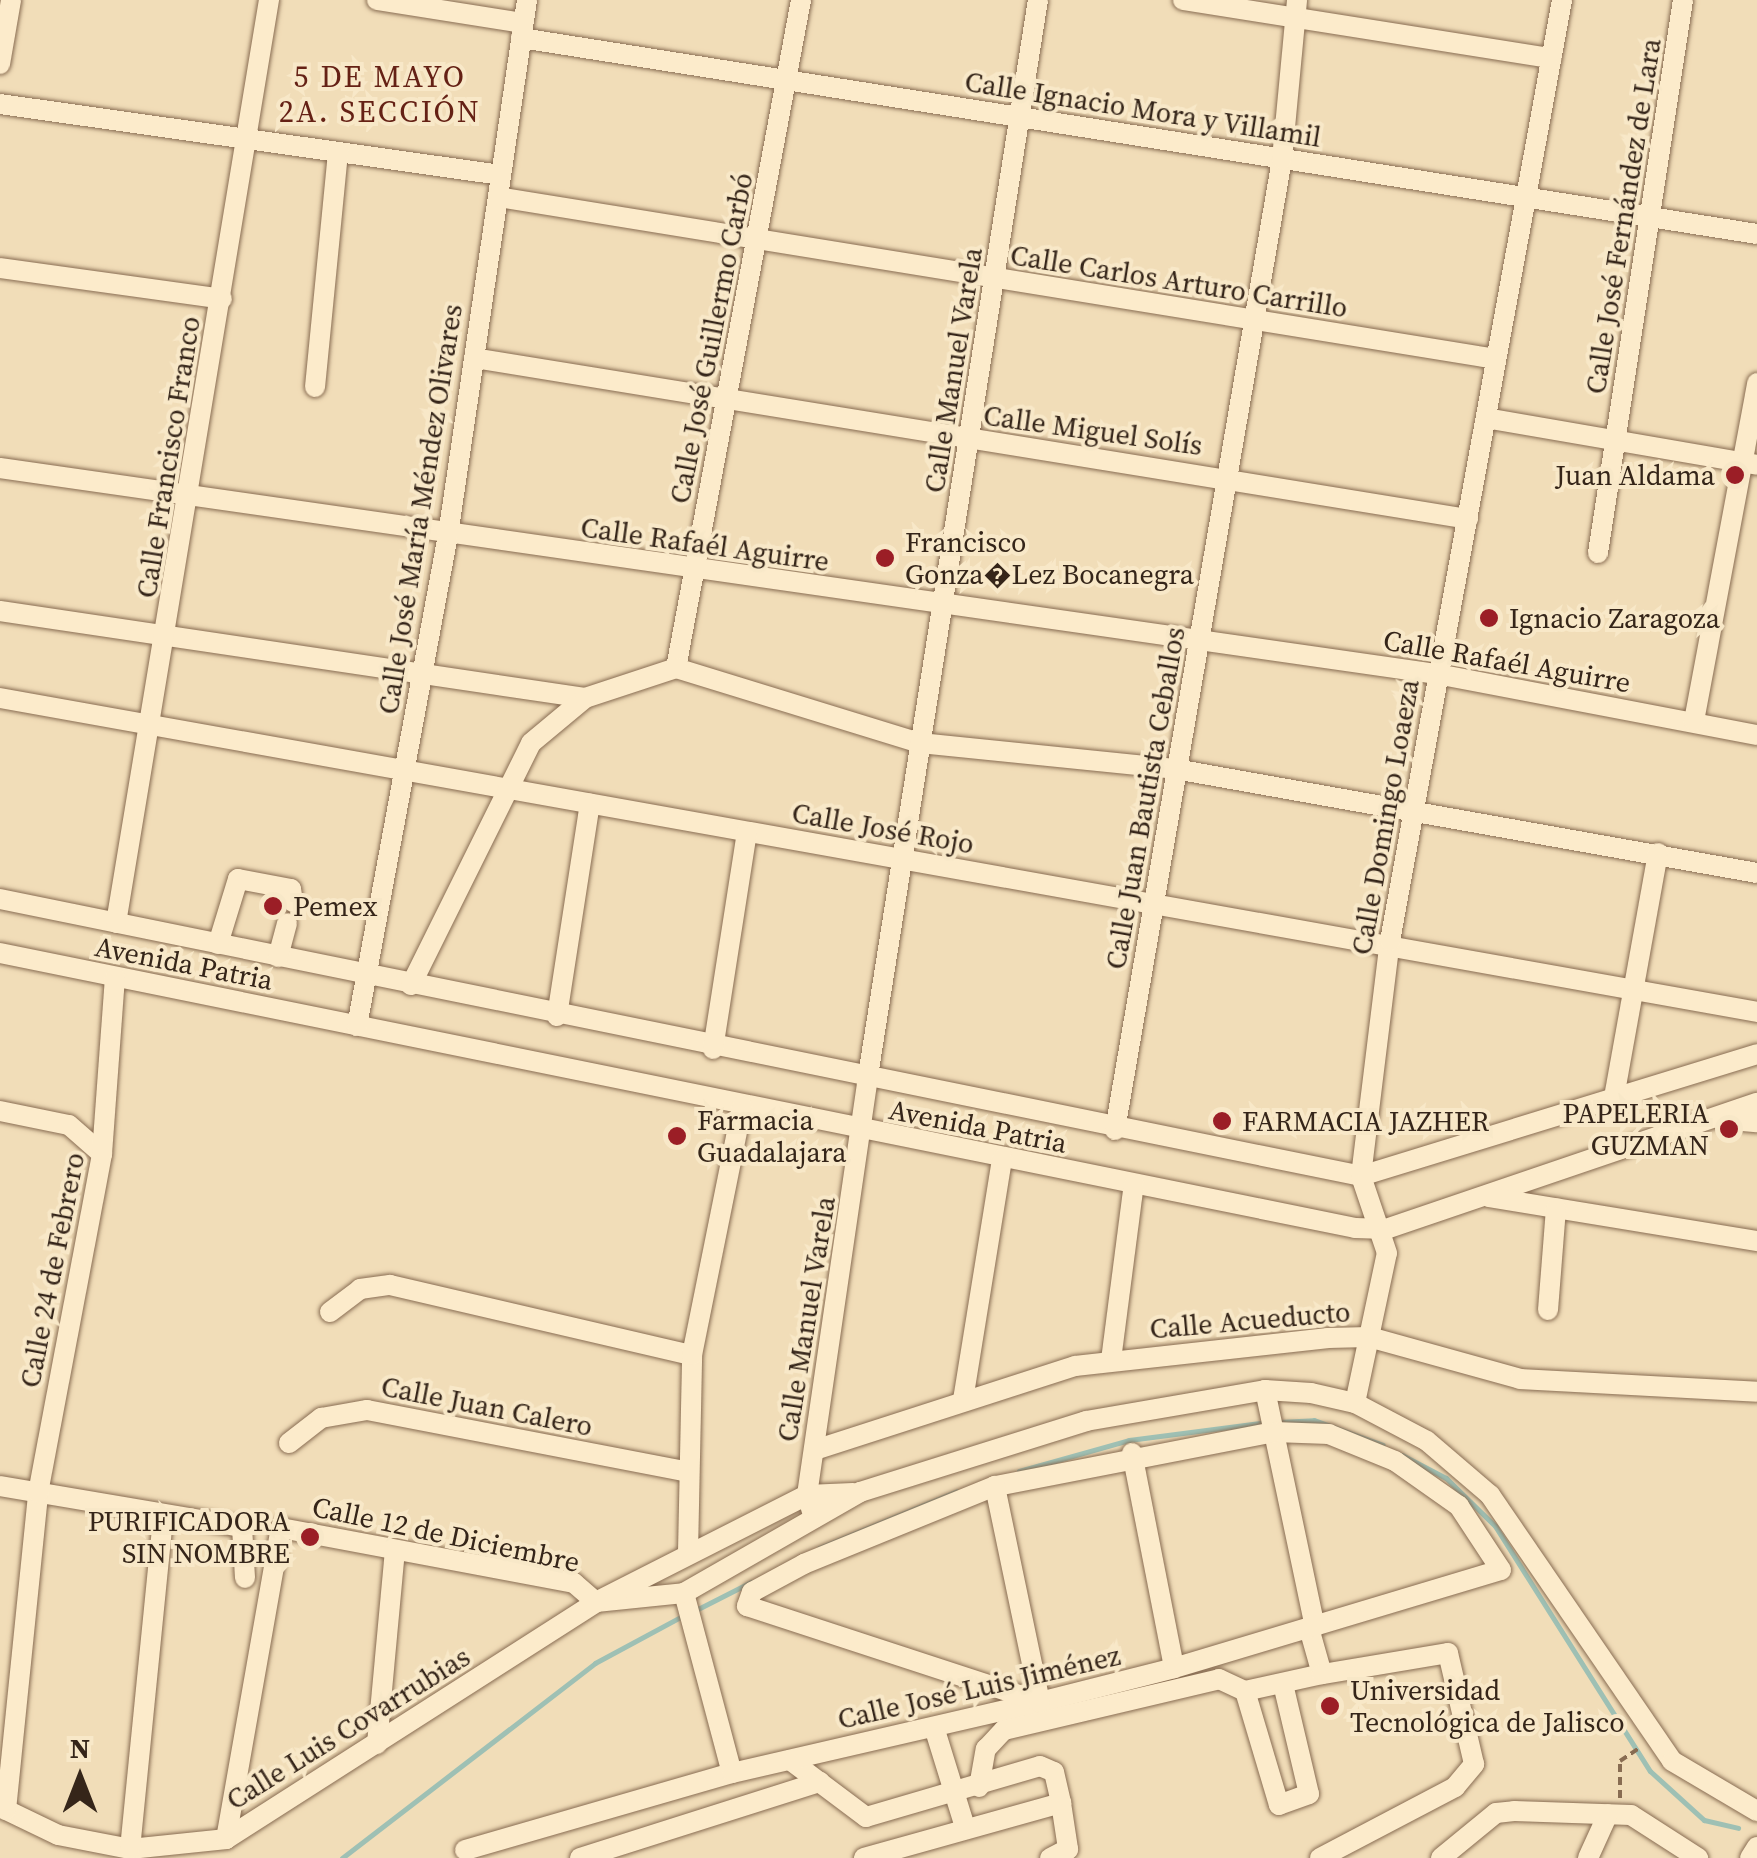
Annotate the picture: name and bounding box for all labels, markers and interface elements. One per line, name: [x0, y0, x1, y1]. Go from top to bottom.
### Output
street label: Calle José Fernández de Lara: [1578, 36, 1668, 396]
district label: 5 DE MAYO 2A. SECCIÓN: [279, 59, 481, 130]
street label: Calle Ignacio Mora y Villamil: [962, 64, 1324, 154]
street label: Calle José Guillermo Carbó: [662, 170, 760, 506]
street label: Calle Carlos Arturo Carrillo: [1008, 238, 1350, 324]
street label: Calle Manuel Varela: [917, 245, 989, 495]
street label: Calle José María Méndez Olivares: [371, 302, 469, 716]
street label: Calle Francisco Franco: [129, 314, 207, 600]
street label: Calle Miguel Solís: [981, 398, 1205, 462]
place label: Juan Aldama: [1555, 458, 1715, 492]
marker: Juan Aldama: [1724, 464, 1746, 486]
street label: Calle Rafaél Aguirre: [579, 510, 831, 578]
place label: Francisco Gonza�Lez Bocanegra: [905, 525, 1194, 591]
marker: Francisco Gonza�Lez Bocanegra: [874, 547, 896, 569]
place label: Ignacio Zaragoza: [1509, 601, 1720, 635]
marker: Ignacio Zaragoza: [1478, 607, 1500, 629]
street label: Calle Rafaél Aguirre: [1381, 623, 1633, 699]
street label: Calle Juan Bautista Ceballos: [1098, 624, 1192, 972]
street label: Calle Domingo Loaeza: [1344, 677, 1426, 957]
street label: Calle José Rojo: [789, 795, 977, 861]
place label: Pemex: [293, 889, 377, 923]
marker: Pemex: [262, 895, 284, 917]
street label: Avenida Patria: [92, 929, 276, 997]
street label: Avenida Patria: [886, 1092, 1070, 1160]
place label: PAPELERIA GUZMAN: [1563, 1096, 1709, 1162]
place label: Farmacia Guadalajara: [697, 1103, 846, 1169]
place label: FARMACIA JAZHER: [1242, 1104, 1489, 1138]
marker: FARMACIA JAZHER: [1211, 1110, 1233, 1132]
marker: PAPELERIA GUZMAN: [1718, 1118, 1740, 1140]
marker: Farmacia Guadalajara: [666, 1125, 688, 1147]
street label: Calle 24 de Febrero: [13, 1150, 91, 1390]
street label: Calle Manuel Varela: [770, 1194, 842, 1444]
street label: Calle Acueducto: [1148, 1294, 1352, 1346]
street label: Calle Juan Calero: [379, 1369, 595, 1443]
street label: Calle 12 de Diciembre: [309, 1489, 583, 1579]
place label: PURIFICADORA SIN NOMBRE: [88, 1504, 290, 1570]
marker: PURIFICADORA SIN NOMBRE: [299, 1526, 321, 1548]
street label: Calle José Luis Jiménez: [834, 1638, 1124, 1736]
street label: Calle Luis Covarrubias: [220, 1639, 476, 1817]
place label: Universidad Tecnológica de Jalisco: [1350, 1673, 1625, 1739]
marker: Universidad Tecnológica de Jalisco: [1319, 1695, 1341, 1717]
north arrow: [30, 1728, 130, 1828]
text: N: [70, 1729, 90, 1767]

